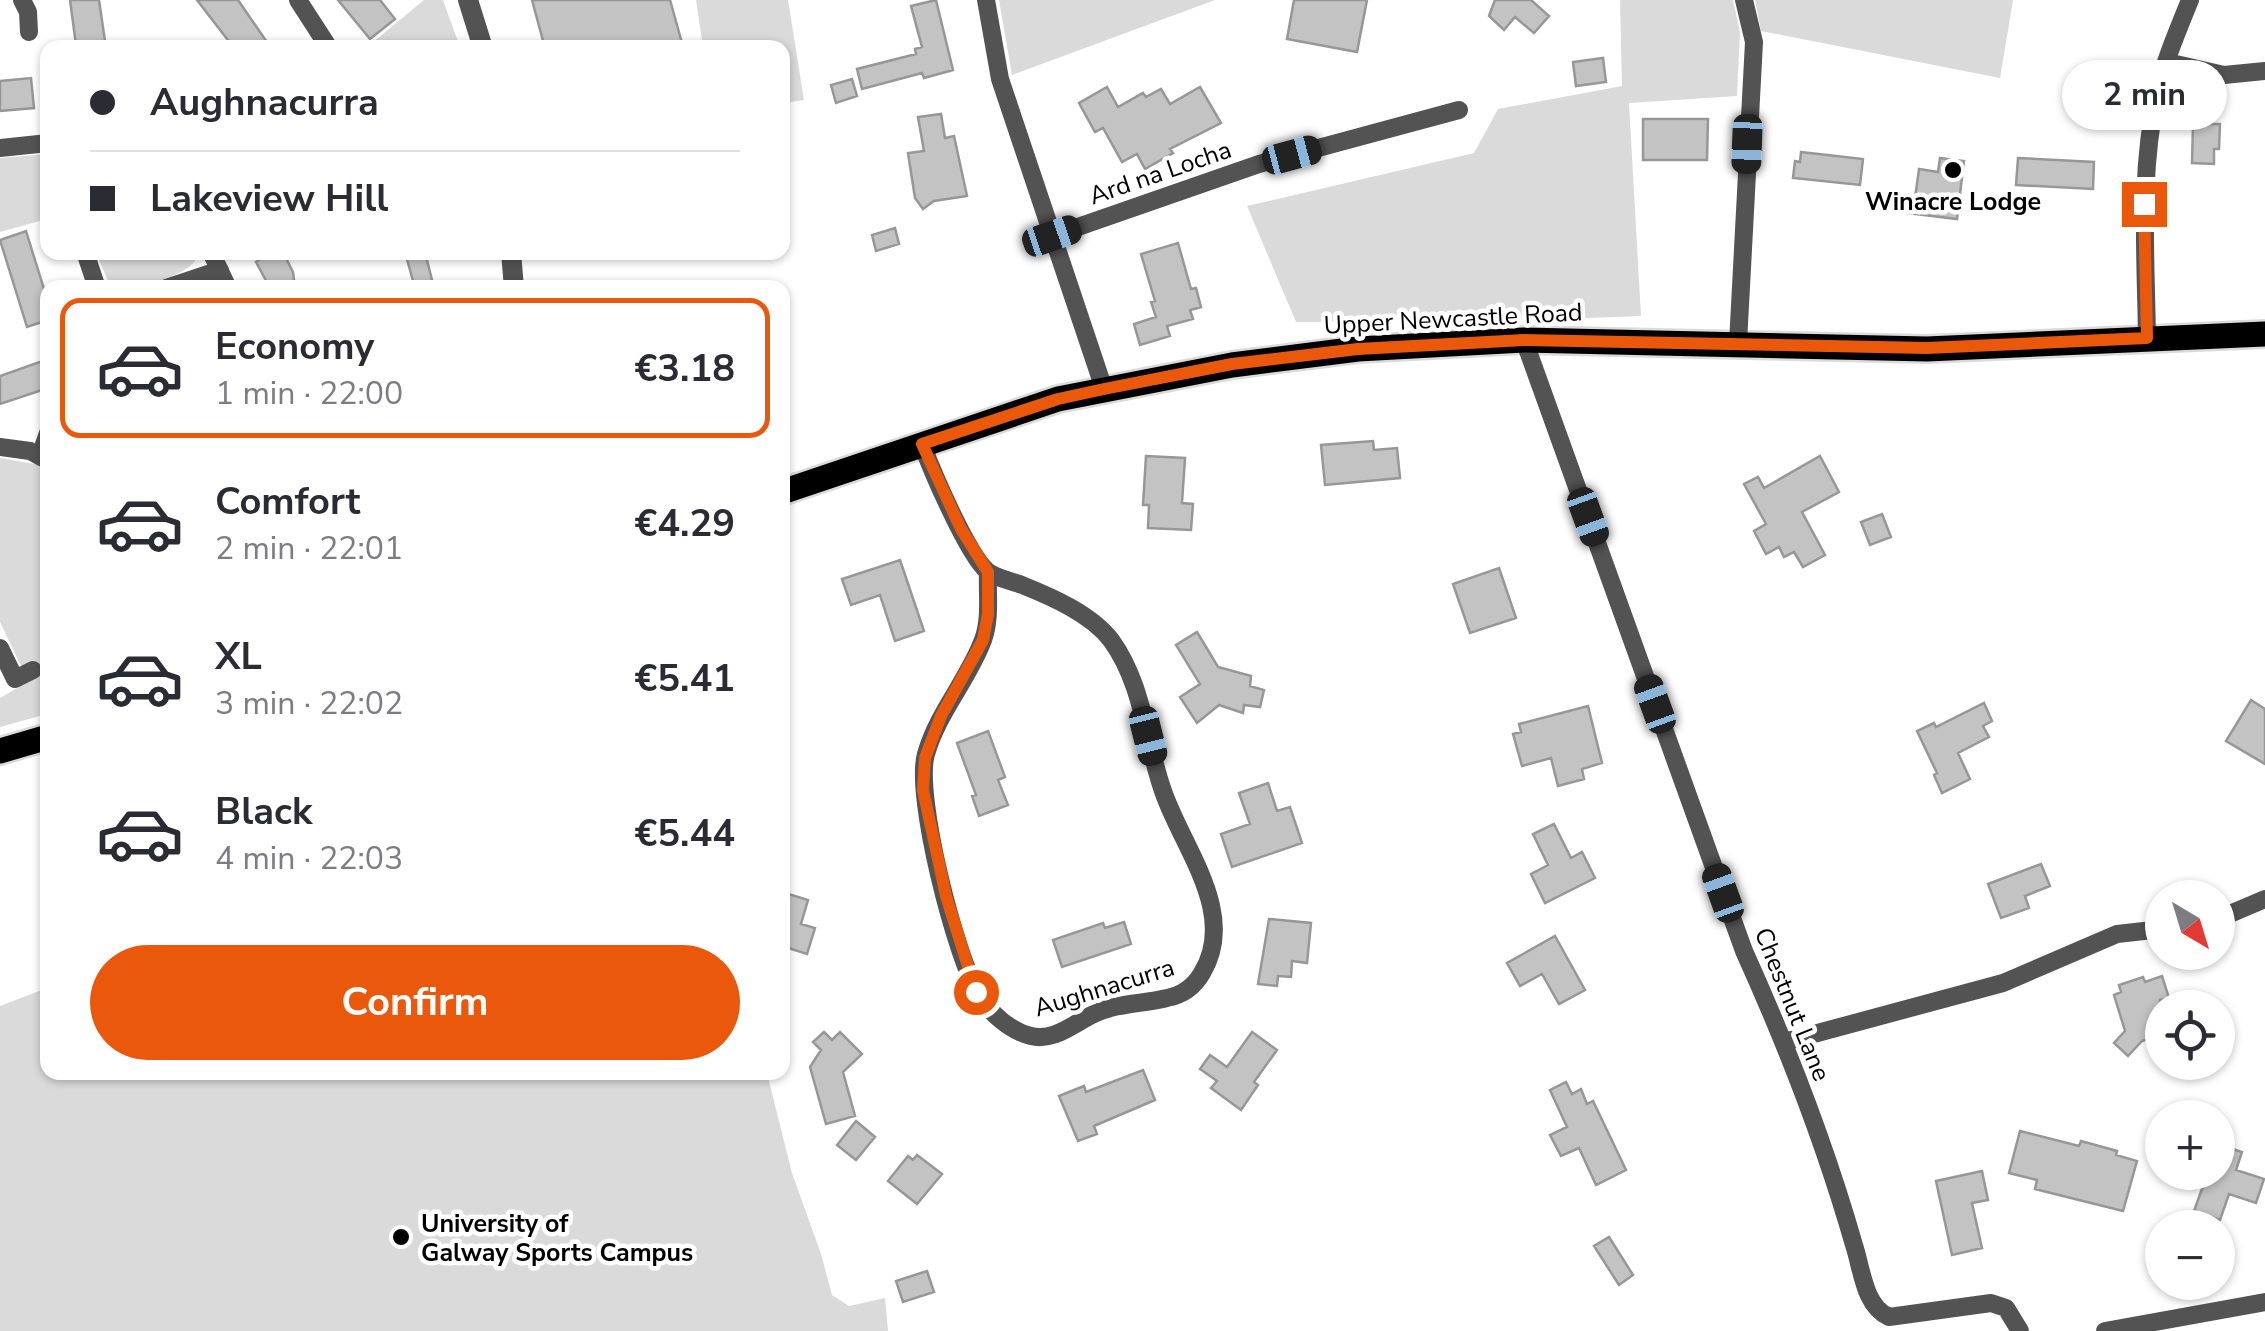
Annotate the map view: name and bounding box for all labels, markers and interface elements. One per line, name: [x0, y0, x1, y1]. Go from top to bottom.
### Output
callout: 2 min: [2062, 59, 2226, 129]
text: 2 min: [2103, 73, 2186, 116]
text: Aughnacurra: [150, 77, 379, 128]
car: [1731, 113, 1763, 175]
street label: Ard na Locha: [1085, 133, 1236, 213]
car: [1259, 133, 1325, 177]
marker: Winacre Lodge: [1942, 159, 1964, 181]
text: Lakeview Hill: [150, 173, 388, 224]
route end: [2122, 182, 2167, 227]
place label: Winacre Lodge: [1865, 185, 2041, 219]
car: [1019, 212, 1085, 260]
street label: Upper Newcastle Road: [1323, 295, 1583, 343]
text: Economy: [215, 321, 374, 372]
icon: car: [95, 323, 185, 413]
text: €3.18: [634, 343, 735, 394]
text: 1 min · 22:00: [215, 372, 403, 415]
text: Comfort: [215, 476, 360, 527]
icon: car: [95, 478, 185, 568]
car: [1564, 484, 1612, 550]
text: €4.29: [634, 498, 735, 549]
text: 2 min · 22:01: [215, 527, 403, 570]
text: XL: [215, 631, 262, 682]
icon: car: [95, 633, 185, 723]
text: €5.41: [634, 653, 735, 704]
car: [1631, 671, 1679, 737]
text: 3 min · 22:02: [215, 682, 403, 725]
car: [1126, 703, 1170, 769]
text: Black: [215, 786, 312, 837]
icon: car: [95, 788, 185, 878]
text: €5.44: [634, 808, 735, 859]
text: 4 min · 22:03: [215, 837, 403, 880]
car: [1699, 860, 1747, 926]
north arrow: [2145, 880, 2235, 970]
map controls: [2145, 880, 2235, 1300]
street label: Chestnut Lane: [1746, 923, 1838, 1086]
button: Confirm: [90, 945, 740, 1060]
street label: Aughnacurra: [1030, 950, 1179, 1025]
route start: [954, 970, 999, 1015]
button: locate: [2145, 990, 2235, 1080]
button: +: [2145, 1100, 2235, 1190]
place label: University of Galway Sports Campus: [421, 1207, 693, 1270]
button: −: [2145, 1210, 2235, 1300]
marker: University of Galway Sports Campus: [390, 1226, 412, 1248]

